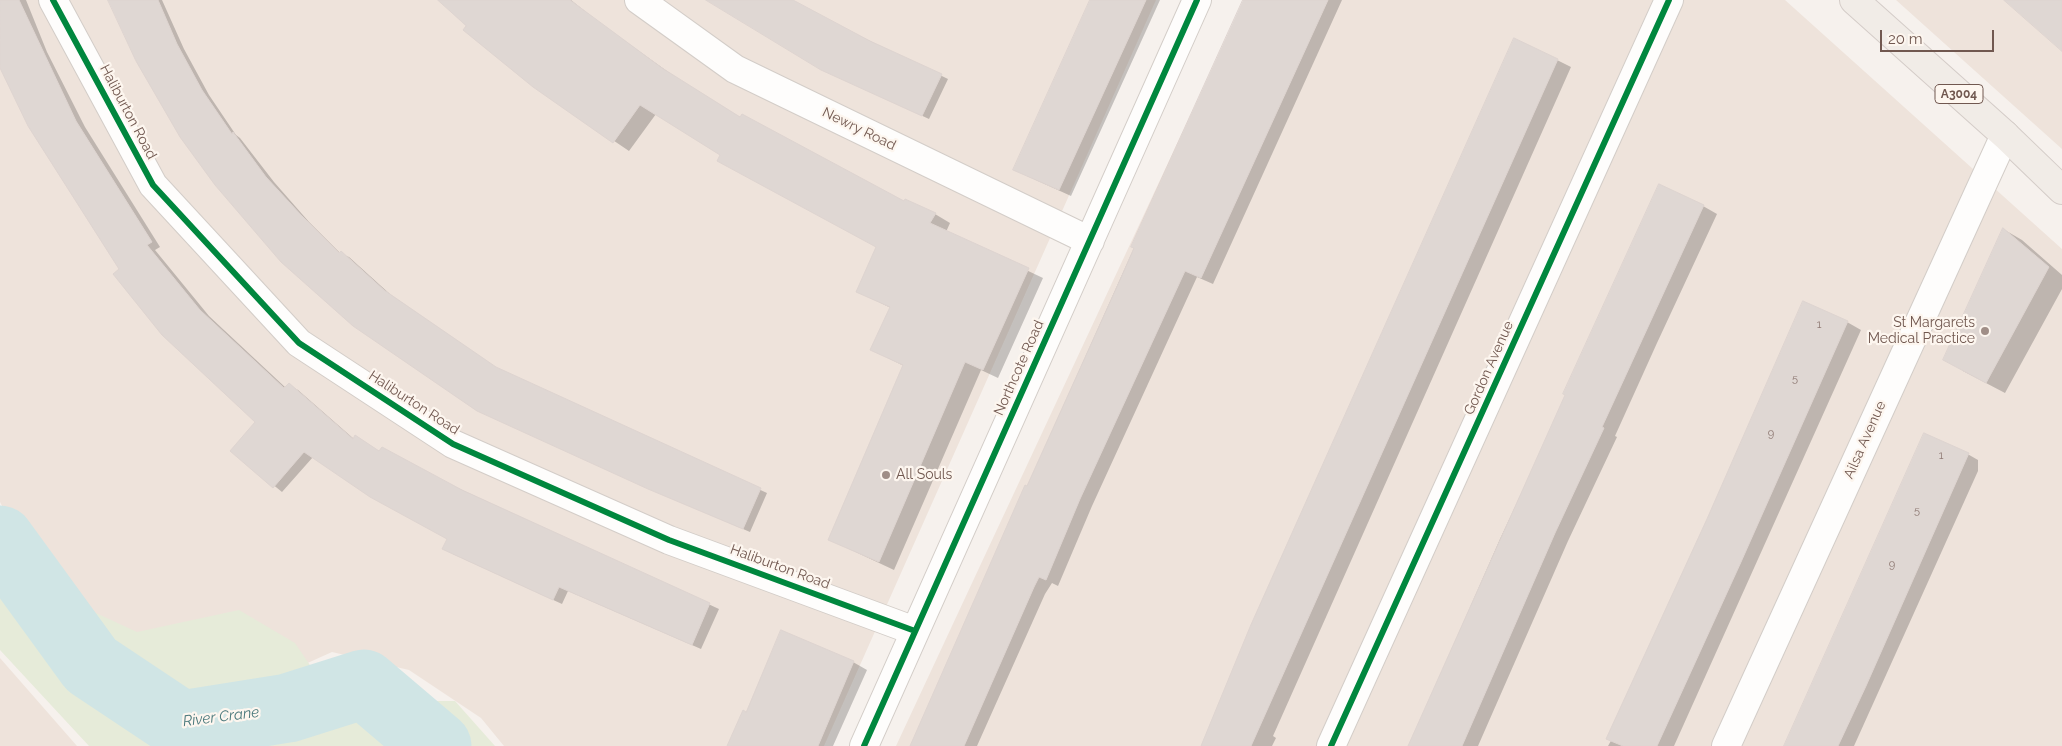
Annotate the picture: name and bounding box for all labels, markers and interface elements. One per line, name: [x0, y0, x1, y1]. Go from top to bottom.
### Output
scale bar: [1882, 20, 1996, 52]
text: 20 m: [1888, 30, 1923, 48]
street label: Haliburton Road: [96, 62, 160, 162]
road number: A3004: [1935, 85, 1983, 104]
street label: Newry Road: [819, 104, 899, 154]
place label: St Margarets Medical Practice: [1868, 315, 1975, 348]
street label: Northcote Road: [990, 318, 1048, 418]
street label: Gordon Avenue: [1461, 318, 1517, 418]
house number: 1: [1817, 318, 1821, 332]
marker: St Margarets Medical Practice: [1979, 325, 1991, 337]
street label: Haliburton Road: [365, 367, 463, 439]
house number: 5: [1792, 372, 1798, 386]
street label: Ailsa Avenue: [1840, 398, 1890, 482]
house number: 9: [1768, 427, 1774, 441]
house number: 1: [1939, 449, 1943, 463]
place label: All Souls: [896, 467, 952, 483]
marker: All Souls: [880, 469, 892, 481]
house number: 5: [1914, 504, 1920, 518]
street label: Haliburton Road: [728, 541, 832, 593]
house number: 9: [1889, 558, 1895, 572]
water label: River Crane: [182, 703, 260, 731]

